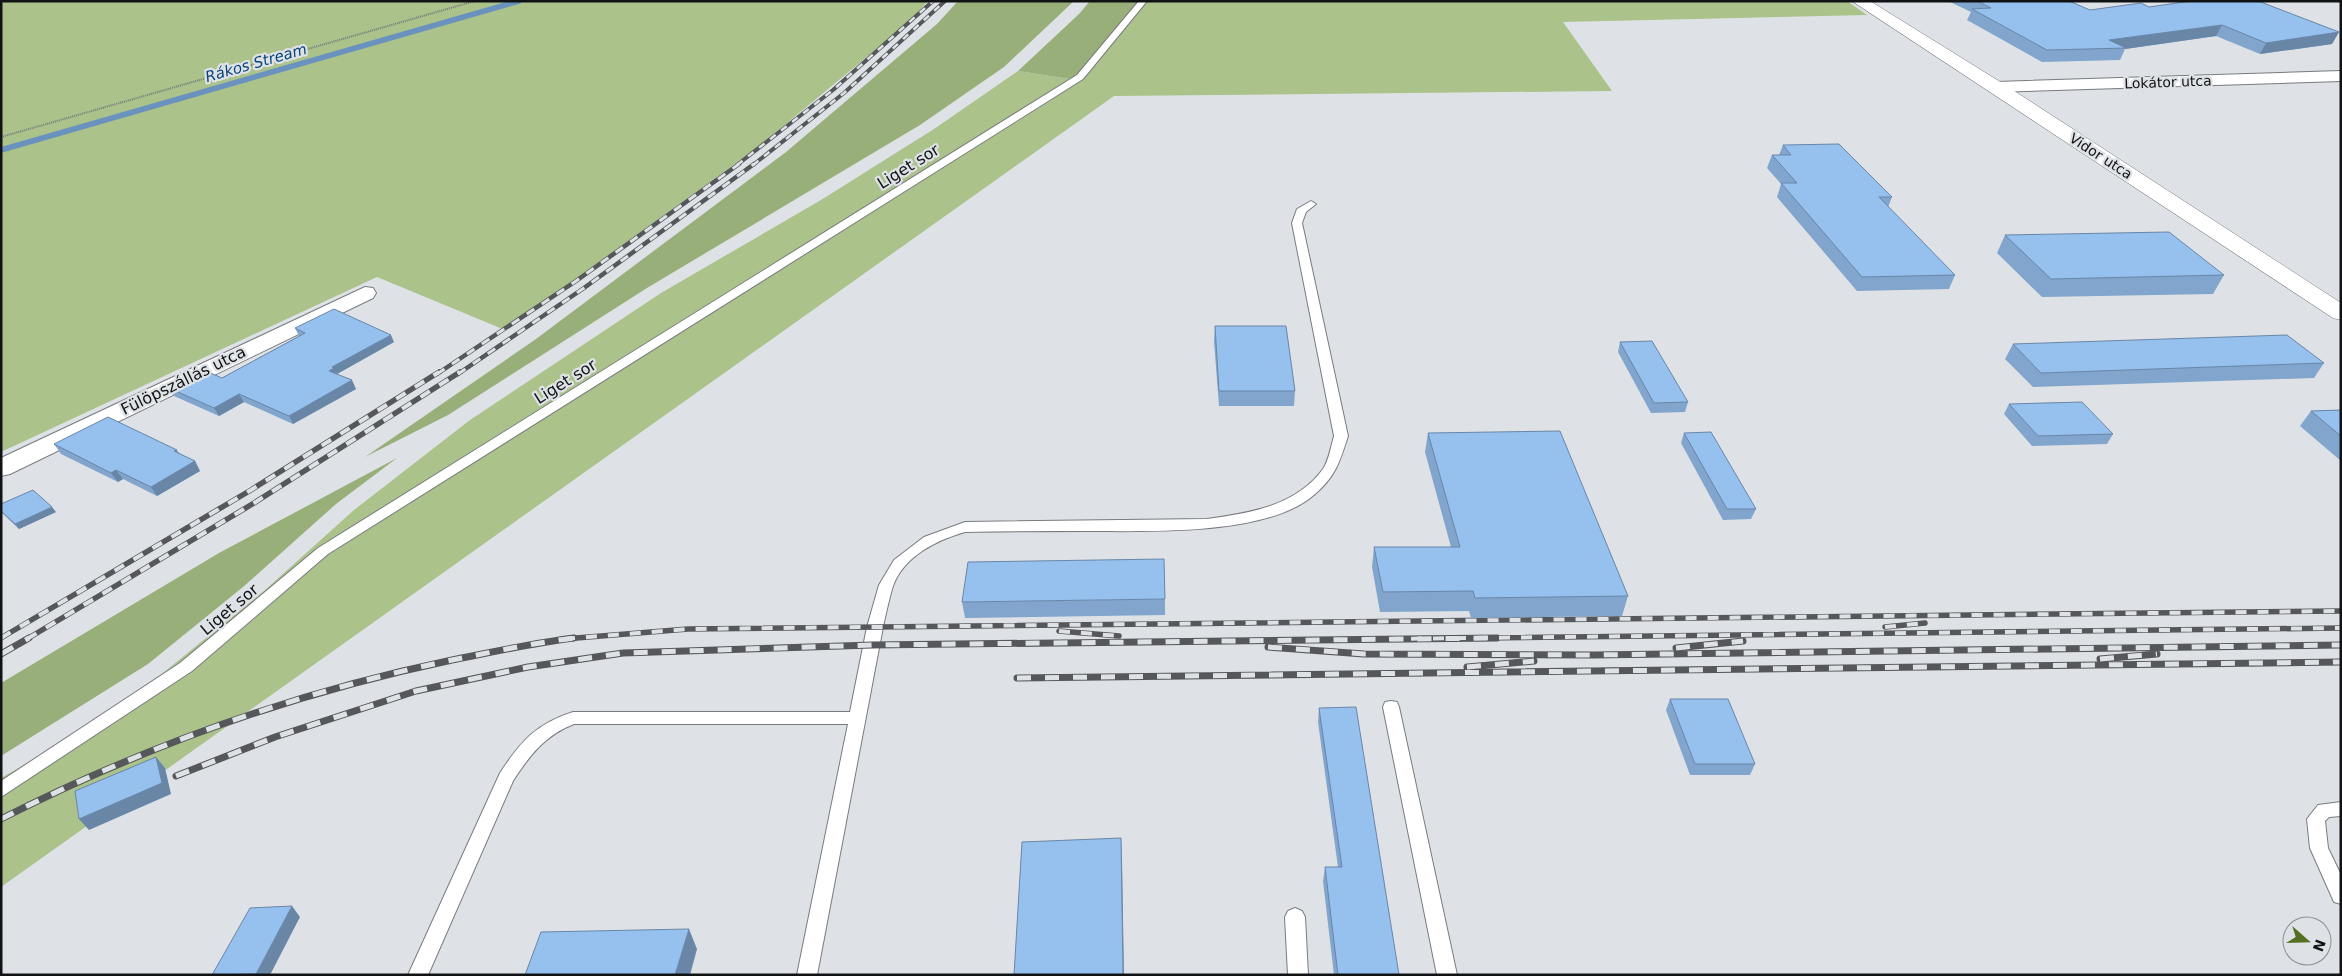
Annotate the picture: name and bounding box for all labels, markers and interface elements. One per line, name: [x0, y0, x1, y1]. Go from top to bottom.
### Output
water label: Rákos Stream: [203, 40, 309, 86]
street label: Lokátor utca: [2124, 72, 2212, 92]
street label: Vidor utca: [2067, 130, 2135, 182]
street label: Liget sor: [874, 140, 943, 193]
street label: Fülöpszállás utca: [118, 342, 249, 419]
street label: Liget sor: [531, 355, 600, 408]
street label: Liget sor: [197, 580, 262, 639]
north arrow: [2282, 916, 2332, 966]
text: N: [2310, 937, 2329, 954]

